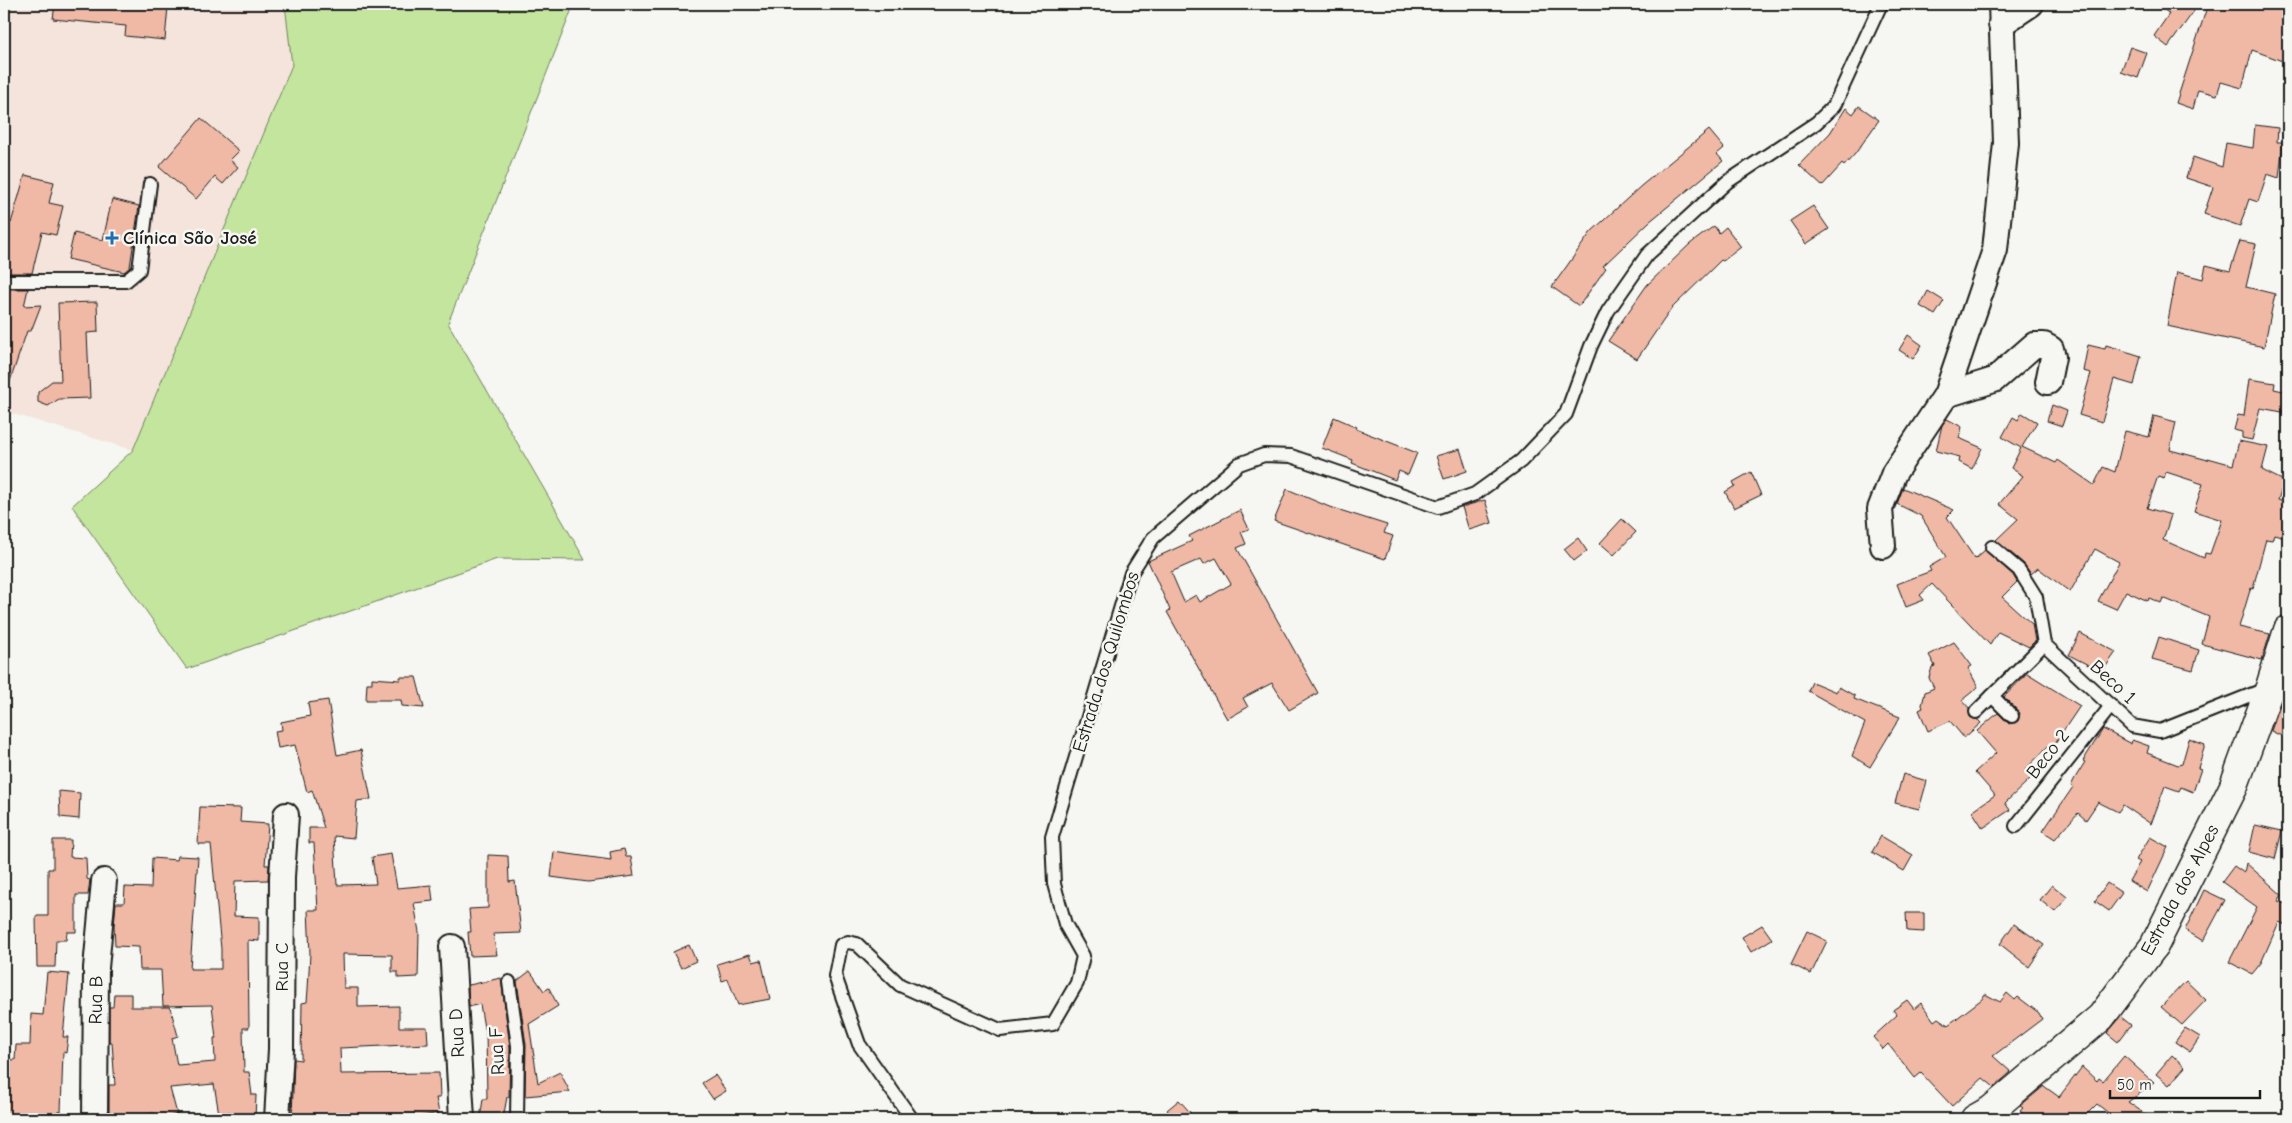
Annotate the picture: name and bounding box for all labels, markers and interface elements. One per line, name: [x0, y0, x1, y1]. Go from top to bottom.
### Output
place label: Clínica São José: [123, 227, 257, 249]
marker: Clínica São José: [105, 231, 119, 245]
street label: Estrada dos Quilombos: [1068, 569, 1144, 755]
street label: Beco 1: [2086, 655, 2140, 709]
street label: Beco 2: [2022, 725, 2074, 783]
street label: Estrada dos Alpes: [2136, 821, 2224, 959]
street label: Rua C: [271, 942, 293, 991]
street label: Rua B: [85, 975, 107, 1025]
street label: Rua D: [445, 1008, 469, 1058]
street label: Rua F: [485, 1026, 509, 1076]
scale bar: [2110, 1068, 2260, 1100]
text: 50 m: [2117, 1076, 2152, 1094]

